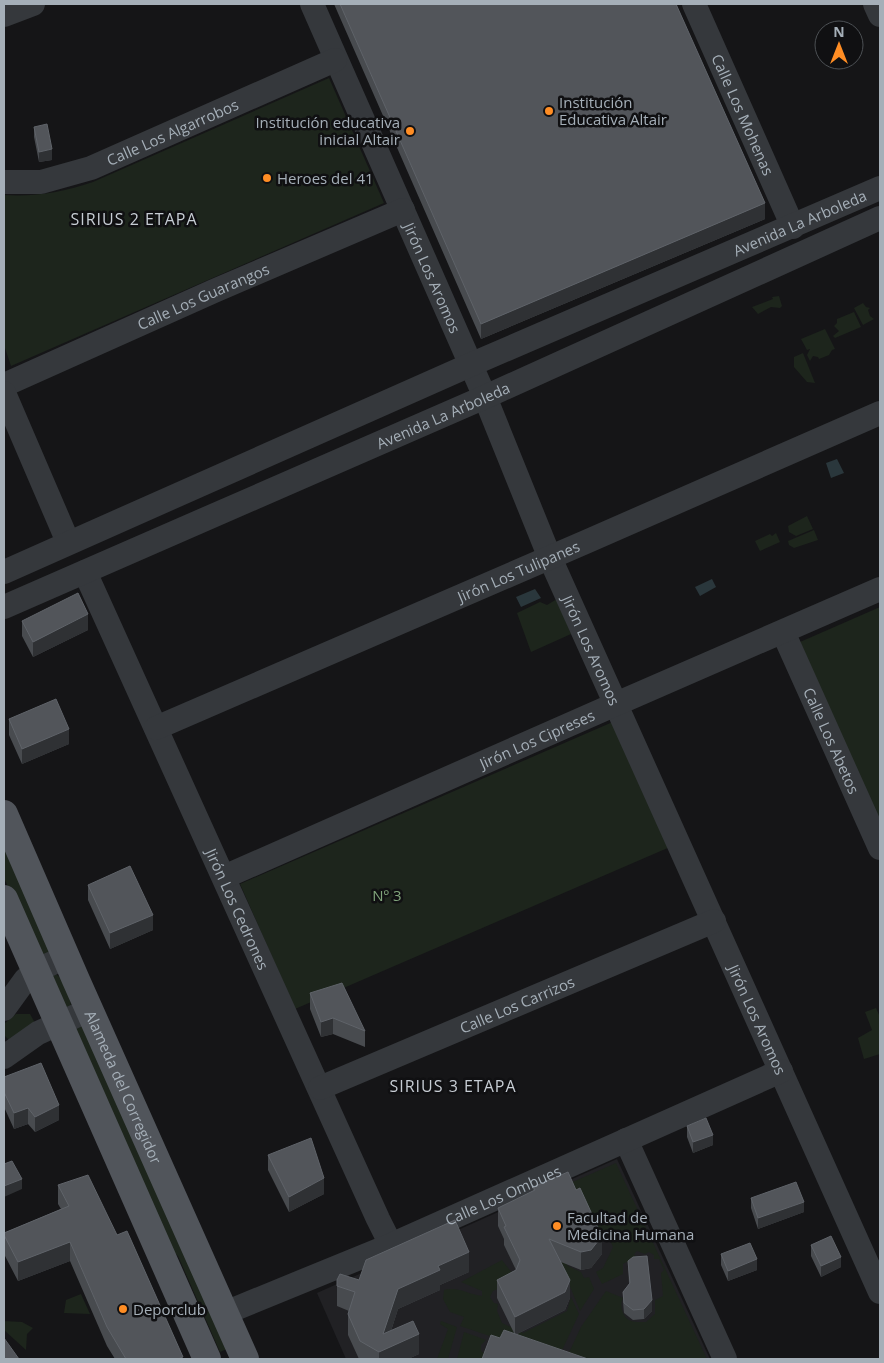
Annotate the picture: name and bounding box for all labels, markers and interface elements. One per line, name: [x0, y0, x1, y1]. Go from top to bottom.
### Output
north arrow: [814, 20, 864, 70]
text: N: [833, 22, 845, 41]
street label: Calle Los Mohenas: [707, 51, 779, 178]
place label: Institución Educativa Altair: [559, 92, 667, 129]
street label: Calle Los Algarrobos: [103, 94, 241, 170]
marker: Institución Educativa Altair: [543, 105, 555, 117]
place label: Institución educativa inicial Altair: [255, 112, 400, 149]
marker: Institución educativa inicial Altair: [404, 125, 416, 137]
place label: Heroes del 41: [277, 168, 374, 188]
marker: Heroes del 41: [261, 172, 273, 184]
street label: Avenida La Arboleda: [730, 185, 870, 260]
district label: SIRIUS 2 ETAPA: [70, 208, 198, 230]
street label: Jirón Los Aromos: [399, 217, 466, 336]
street label: Calle Los Guarangos: [134, 259, 272, 334]
street label: Avenida La Arboleda: [373, 377, 513, 453]
street label: Jirón Los Tulipanes: [452, 536, 583, 607]
street label: Jirón Los Aromos: [557, 590, 625, 708]
street label: Calle Los Abetos: [799, 684, 864, 797]
street label: Jirón Los Cipreses: [474, 705, 598, 774]
street label: Jirón Los Cedrones: [201, 843, 274, 973]
park label: Nº 3: [372, 885, 402, 905]
street label: Jirón Los Aromos: [723, 959, 791, 1078]
street label: Calle Los Carrizos: [457, 971, 577, 1038]
street label: Alameda del Corregidor: [81, 1007, 167, 1167]
district label: SIRIUS 3 ETAPA: [389, 1075, 517, 1097]
street label: Calle Los Ombues: [442, 1160, 564, 1230]
place label: Facultad de Medicina Humana: [567, 1207, 694, 1244]
marker: Facultad de Medicina Humana: [551, 1220, 563, 1232]
place label: Deporclub: [133, 1299, 206, 1319]
marker: Deporclub: [117, 1303, 129, 1315]

